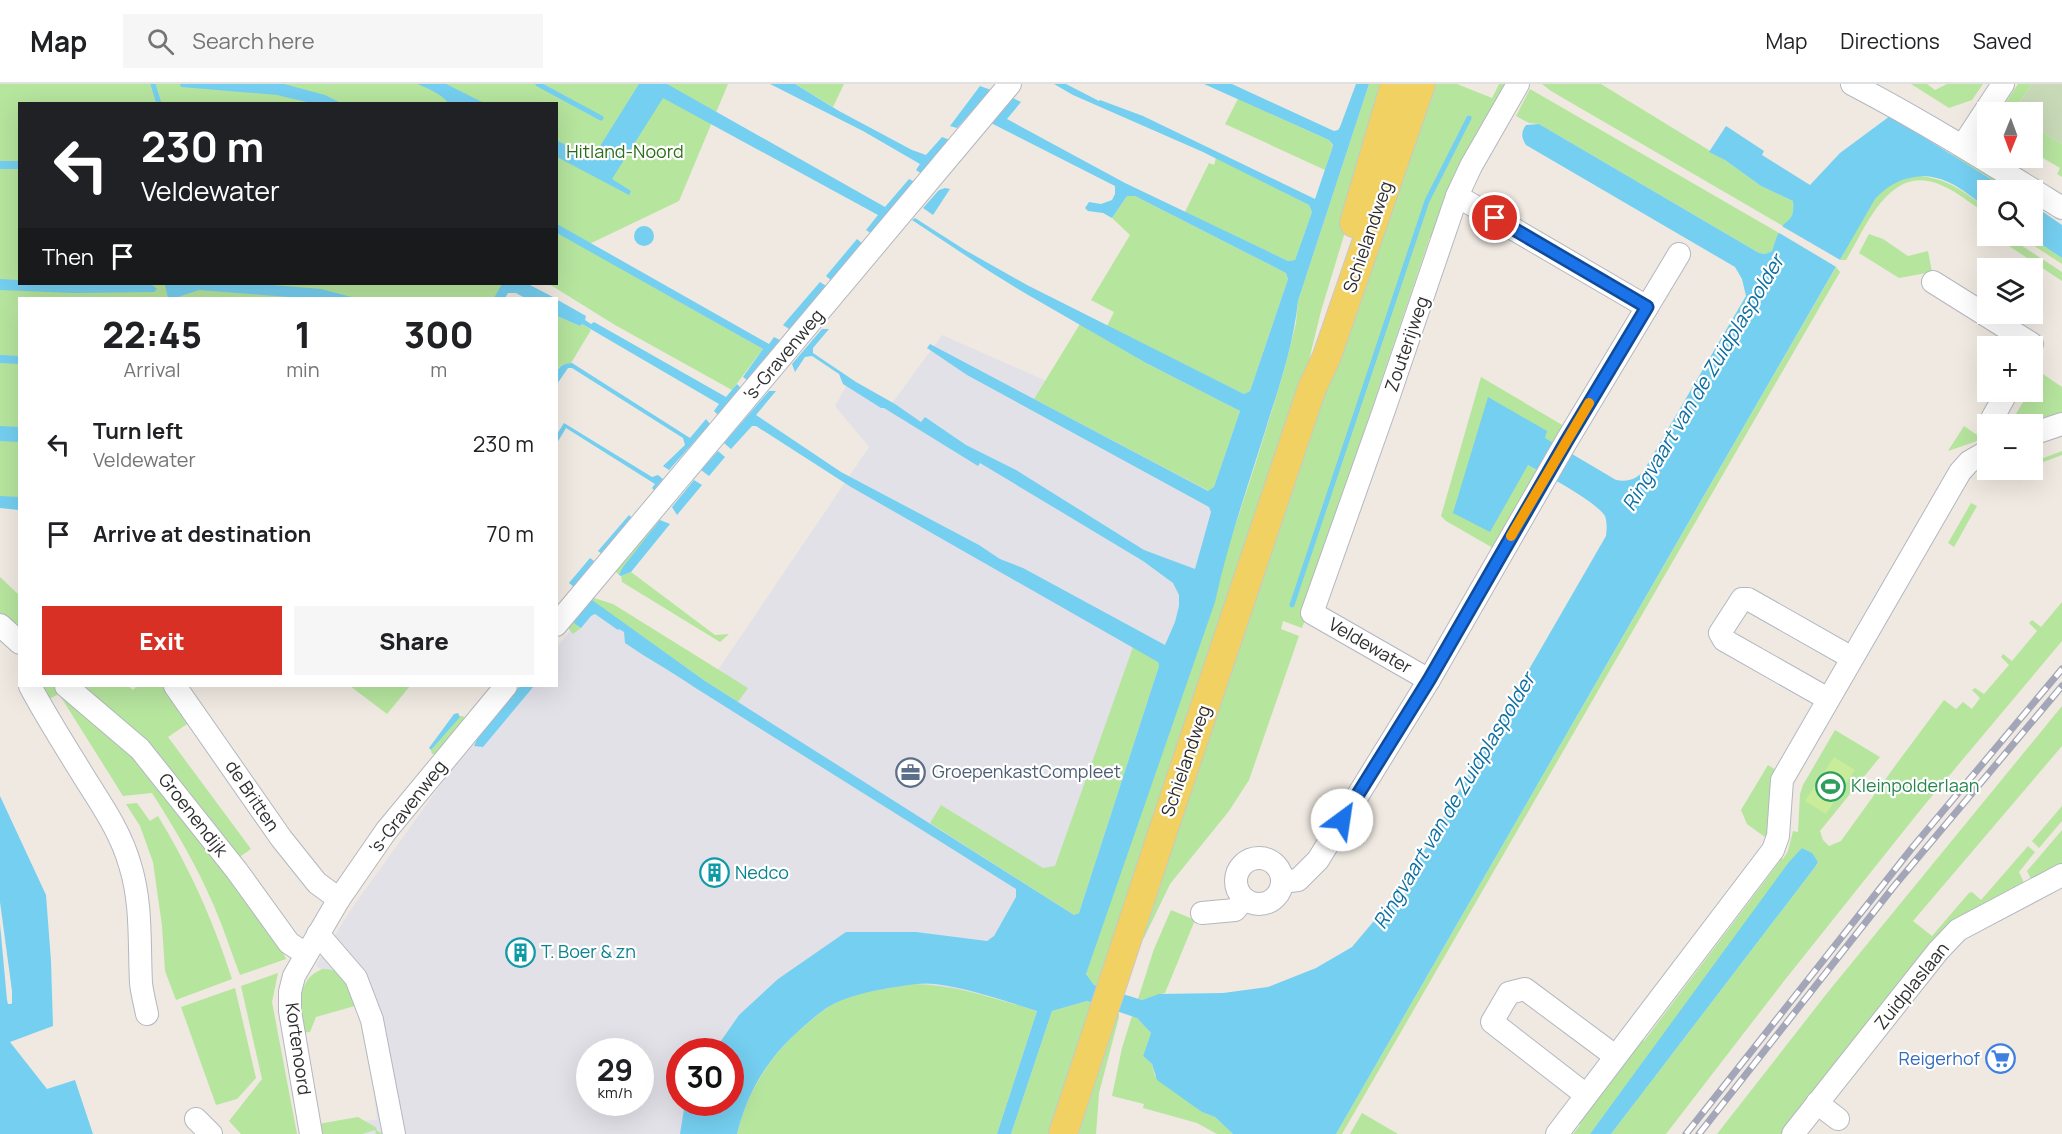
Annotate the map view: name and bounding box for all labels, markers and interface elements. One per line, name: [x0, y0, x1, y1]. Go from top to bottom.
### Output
search box: [123, 14, 543, 68]
text: Map: [30, 22, 87, 60]
icon: search: [144, 25, 177, 58]
text: Search here: [192, 26, 315, 56]
text: Map: [1766, 27, 1807, 55]
text: Directions: [1840, 27, 1940, 55]
text: Saved: [1973, 27, 2032, 55]
north arrow: [1977, 102, 2043, 168]
map controls: [1977, 102, 2043, 480]
text: 230 m: [141, 117, 264, 175]
icon: left: [42, 126, 120, 204]
park label: Hitland-Noord: [566, 139, 684, 163]
text: Veldewater: [141, 172, 280, 209]
street label: Schielandweg: [1337, 178, 1397, 296]
button: search: [1977, 180, 2043, 246]
pin: [1469, 192, 1520, 243]
icon: arrive: [1478, 201, 1511, 234]
icon: arrive: [106, 240, 139, 273]
text: Then: [42, 242, 94, 272]
water label: Ringvaart van de Zuidplaspolder: [1615, 247, 1791, 516]
button: layers: [1977, 258, 2043, 324]
street label: Zouterijweg: [1378, 293, 1434, 395]
street label: 's-Gravenweg: [738, 304, 828, 405]
text: 22:45: [102, 310, 202, 359]
text: 1: [295, 310, 311, 359]
text: 300: [404, 310, 474, 359]
button: +: [1977, 336, 2043, 402]
text: Arrival: [124, 356, 181, 383]
text: min: [286, 356, 320, 383]
text: m: [430, 356, 447, 383]
button: −: [1977, 414, 2043, 480]
text: Turn left: [93, 416, 183, 446]
icon: left: [42, 428, 75, 461]
text: 230 m: [473, 429, 534, 459]
text: Veldewater: [93, 446, 196, 473]
icon: arrive: [42, 518, 75, 551]
text: Arrive at destination: [93, 519, 311, 549]
text: 70 m: [486, 519, 534, 549]
button: Exit: [42, 606, 282, 675]
button: Share: [294, 606, 534, 675]
street label: Veldewater: [1324, 612, 1417, 679]
water label: Ringvaart van de Zuidplaspolder: [1366, 665, 1542, 934]
street label: Schielandweg: [1155, 702, 1215, 820]
street label: de Britten: [220, 755, 285, 836]
street label: 's-Gravenweg: [363, 755, 451, 858]
office icon: GroepenkastCompleet: [895, 756, 927, 788]
place label: GroepenkastCompleet: [932, 759, 1121, 783]
street label: Groenendijk: [154, 768, 235, 862]
sports icon: Kleinpolderlaan: [1814, 770, 1846, 802]
place label: Kleinpolderlaan: [1851, 773, 1979, 797]
position arrow: [1310, 788, 1374, 852]
building icon: Nedco: [698, 857, 730, 889]
place label: Nedco: [735, 860, 789, 884]
building icon: T. Boer & zn: [504, 936, 536, 968]
street label: Zuidplaslaan: [1869, 937, 1954, 1034]
place label: T. Boer & zn: [541, 939, 636, 963]
street label: Kortenoord: [281, 1001, 317, 1097]
speed limit sign: 30: [666, 1038, 744, 1116]
supermarket icon: Reigerhof: [1985, 1043, 2017, 1075]
place label: Reigerhof: [1899, 1046, 1981, 1070]
text: 29: [597, 1049, 633, 1090]
text: km/h: [598, 1082, 632, 1103]

